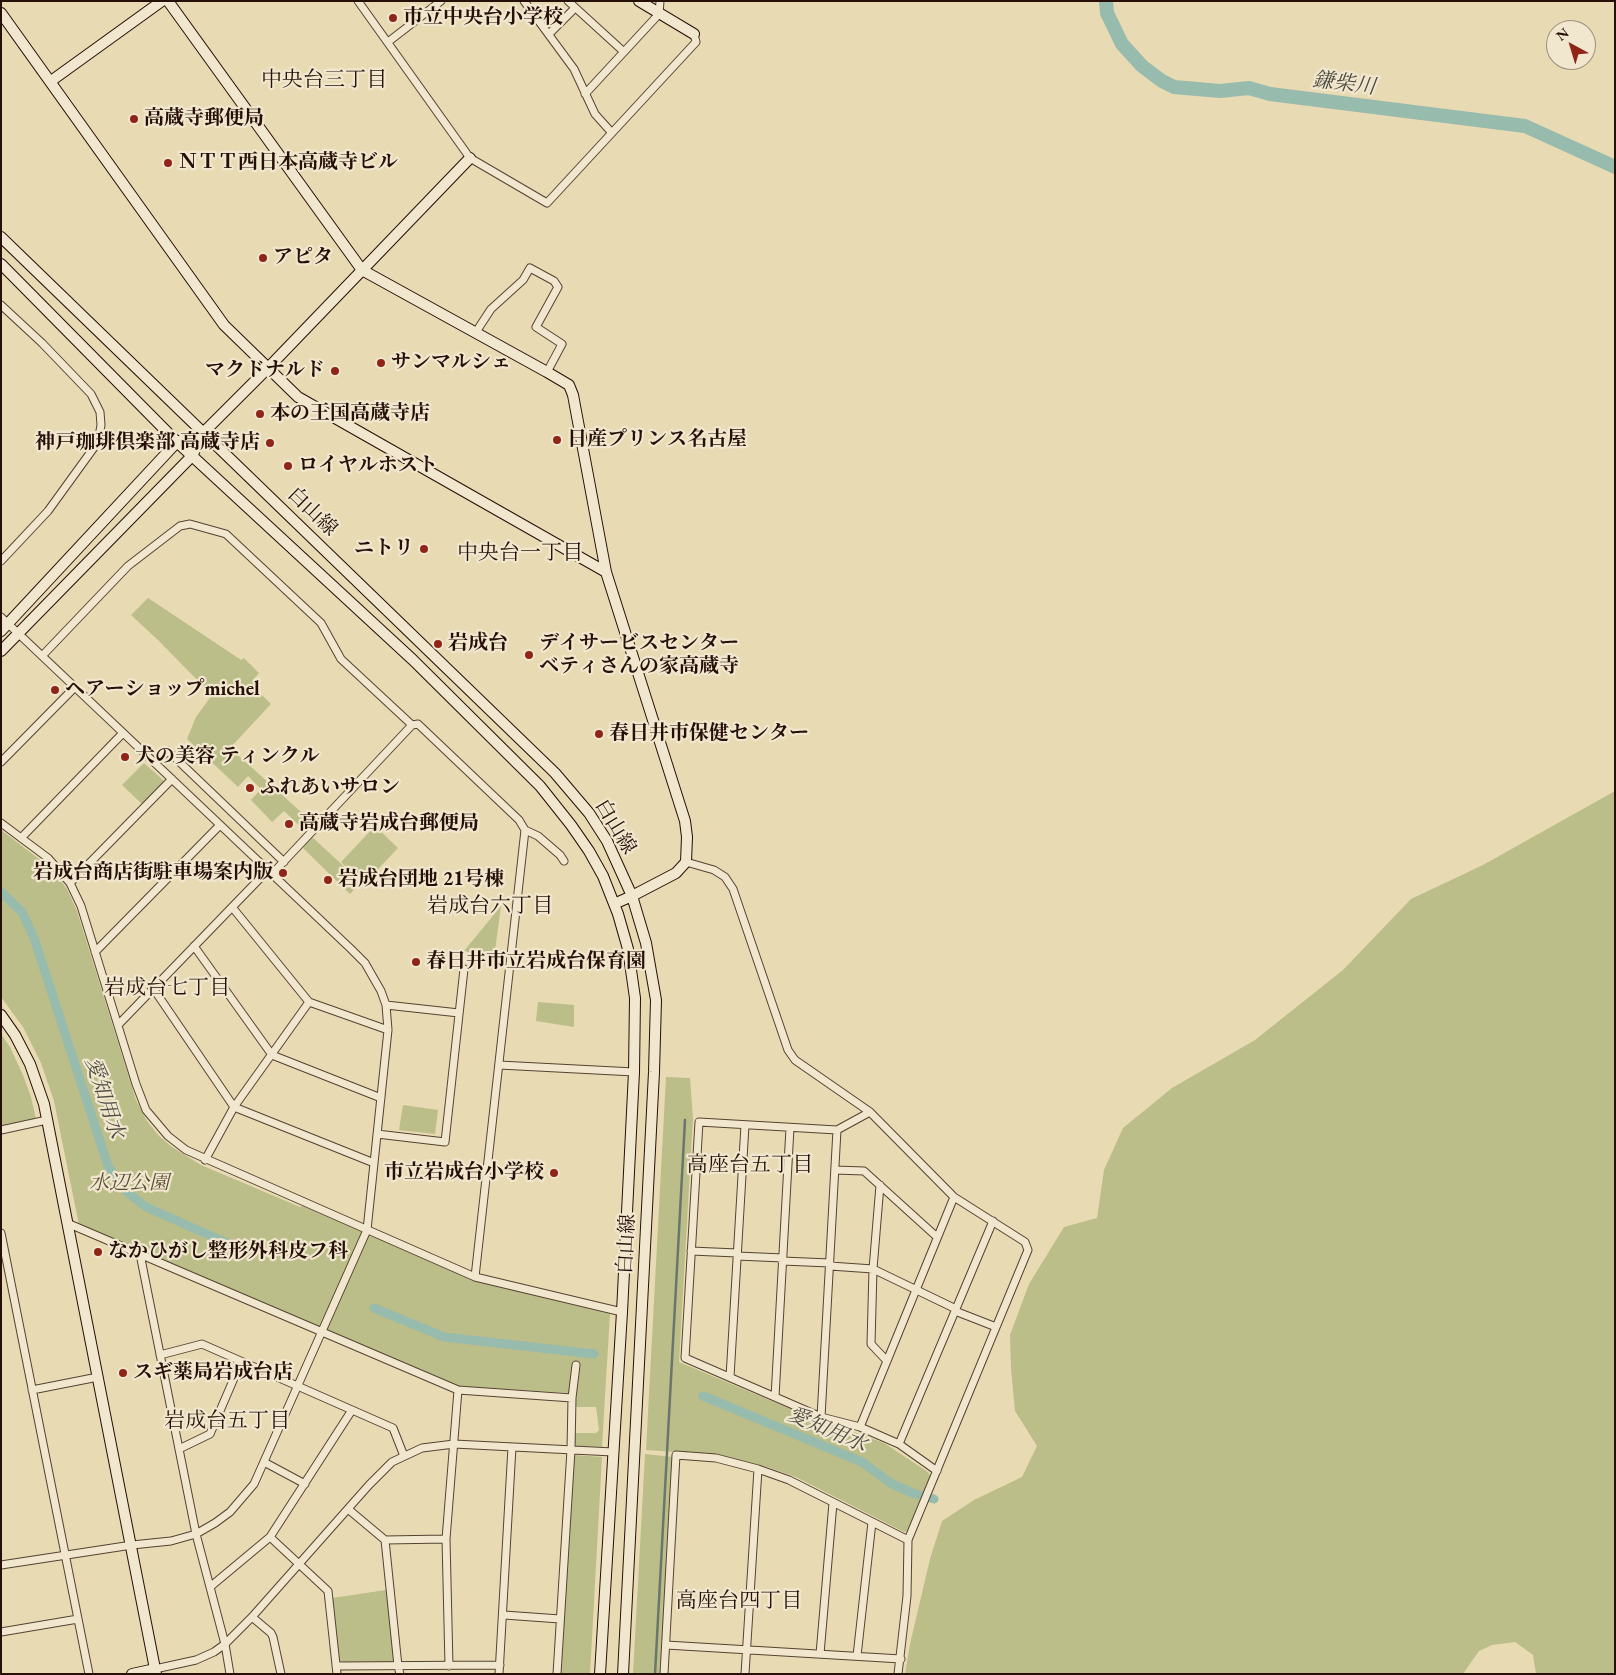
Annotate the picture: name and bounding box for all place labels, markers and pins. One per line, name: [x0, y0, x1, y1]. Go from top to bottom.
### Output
place label: 市立中央台小学校: [403, 6, 563, 30]
marker: 市立中央台小学校: [387, 12, 399, 24]
place label: 高蔵寺郵便局: [144, 107, 264, 131]
marker: 高蔵寺郵便局: [128, 113, 140, 125]
place label: ＮＴＴ西日本高蔵寺ビル: [178, 151, 398, 175]
marker: ＮＴＴ西日本高蔵寺ビル: [162, 157, 174, 169]
place label: アピタ: [273, 246, 333, 270]
marker: アピタ: [257, 252, 269, 264]
place label: サンマルシェ: [391, 351, 511, 375]
marker: サンマルシェ: [375, 357, 387, 369]
place label: マクドナルド: [205, 359, 325, 383]
marker: マクドナルド: [329, 365, 341, 377]
place label: 本の王国高蔵寺店: [270, 402, 430, 426]
marker: 本の王国高蔵寺店: [254, 408, 266, 420]
place label: 日産プリンス名古屋: [567, 428, 747, 452]
place label: 神戸珈琲倶楽部 高蔵寺店: [35, 431, 260, 455]
marker: 日産プリンス名古屋: [551, 434, 563, 446]
marker: 神戸珈琲倶楽部 高蔵寺店: [264, 437, 276, 449]
place label: ロイヤルホスト: [298, 454, 438, 478]
marker: ロイヤルホスト: [282, 460, 294, 472]
place label: ニトリ: [354, 537, 414, 561]
marker: ニトリ: [418, 543, 430, 555]
place label: 岩成台: [448, 632, 508, 656]
place label: デイサービスセンター ベティさんの家高蔵寺: [539, 632, 739, 679]
marker: 岩成台: [432, 638, 444, 650]
marker: デイサービスセンター ベティさんの家高蔵寺: [523, 649, 535, 661]
place label: ヘアーショップmichel: [65, 678, 260, 702]
marker: ヘアーショップmichel: [49, 684, 61, 696]
place label: 春日井市保健センター: [609, 722, 809, 746]
marker: 春日井市保健センター: [593, 728, 605, 740]
place label: 犬の美容 ティンクル: [135, 745, 320, 769]
marker: 犬の美容 ティンクル: [119, 751, 131, 763]
place label: ふれあいサロン: [260, 776, 400, 800]
marker: ふれあいサロン: [244, 782, 256, 794]
place label: 高蔵寺岩成台郵便局: [299, 812, 479, 836]
marker: 高蔵寺岩成台郵便局: [283, 818, 295, 830]
place label: 岩成台商店街駐車場案内版: [33, 861, 273, 885]
marker: 岩成台商店街駐車場案内版: [277, 867, 289, 879]
place label: 岩成台団地 21号棟: [338, 868, 504, 892]
marker: 岩成台団地 21号棟: [322, 874, 334, 886]
place label: 春日井市立岩成台保育園: [426, 950, 646, 974]
marker: 春日井市立岩成台保育園: [410, 956, 422, 968]
place label: 市立岩成台小学校: [384, 1161, 544, 1185]
marker: 市立岩成台小学校: [548, 1167, 560, 1179]
place label: なかひがし整形外科皮フ科: [108, 1240, 348, 1264]
marker: なかひがし整形外科皮フ科: [92, 1246, 104, 1258]
place label: スギ薬局岩成台店: [133, 1361, 293, 1385]
marker: スギ薬局岩成台店: [117, 1367, 129, 1379]

